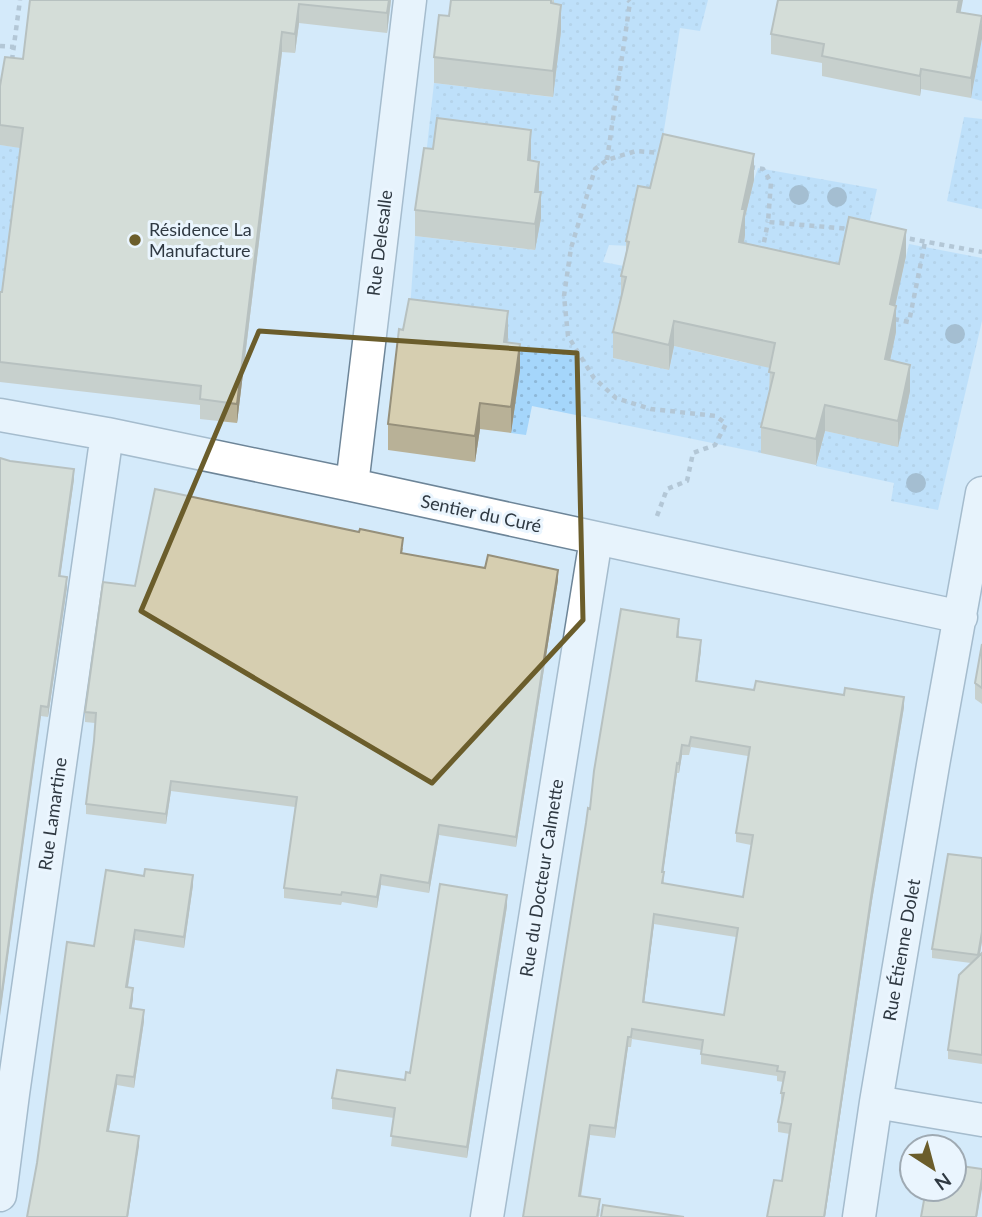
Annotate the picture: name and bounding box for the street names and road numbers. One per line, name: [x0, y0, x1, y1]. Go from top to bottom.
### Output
street label: Rue Delesalle: [362, 189, 396, 297]
street label: Sentier du Curé: [419, 489, 544, 537]
street label: Rue Lamartine: [33, 756, 71, 872]
street label: Rue du Docteur Calmette: [514, 777, 568, 978]
street label: Rue Étienne Dolet: [878, 877, 924, 1023]

